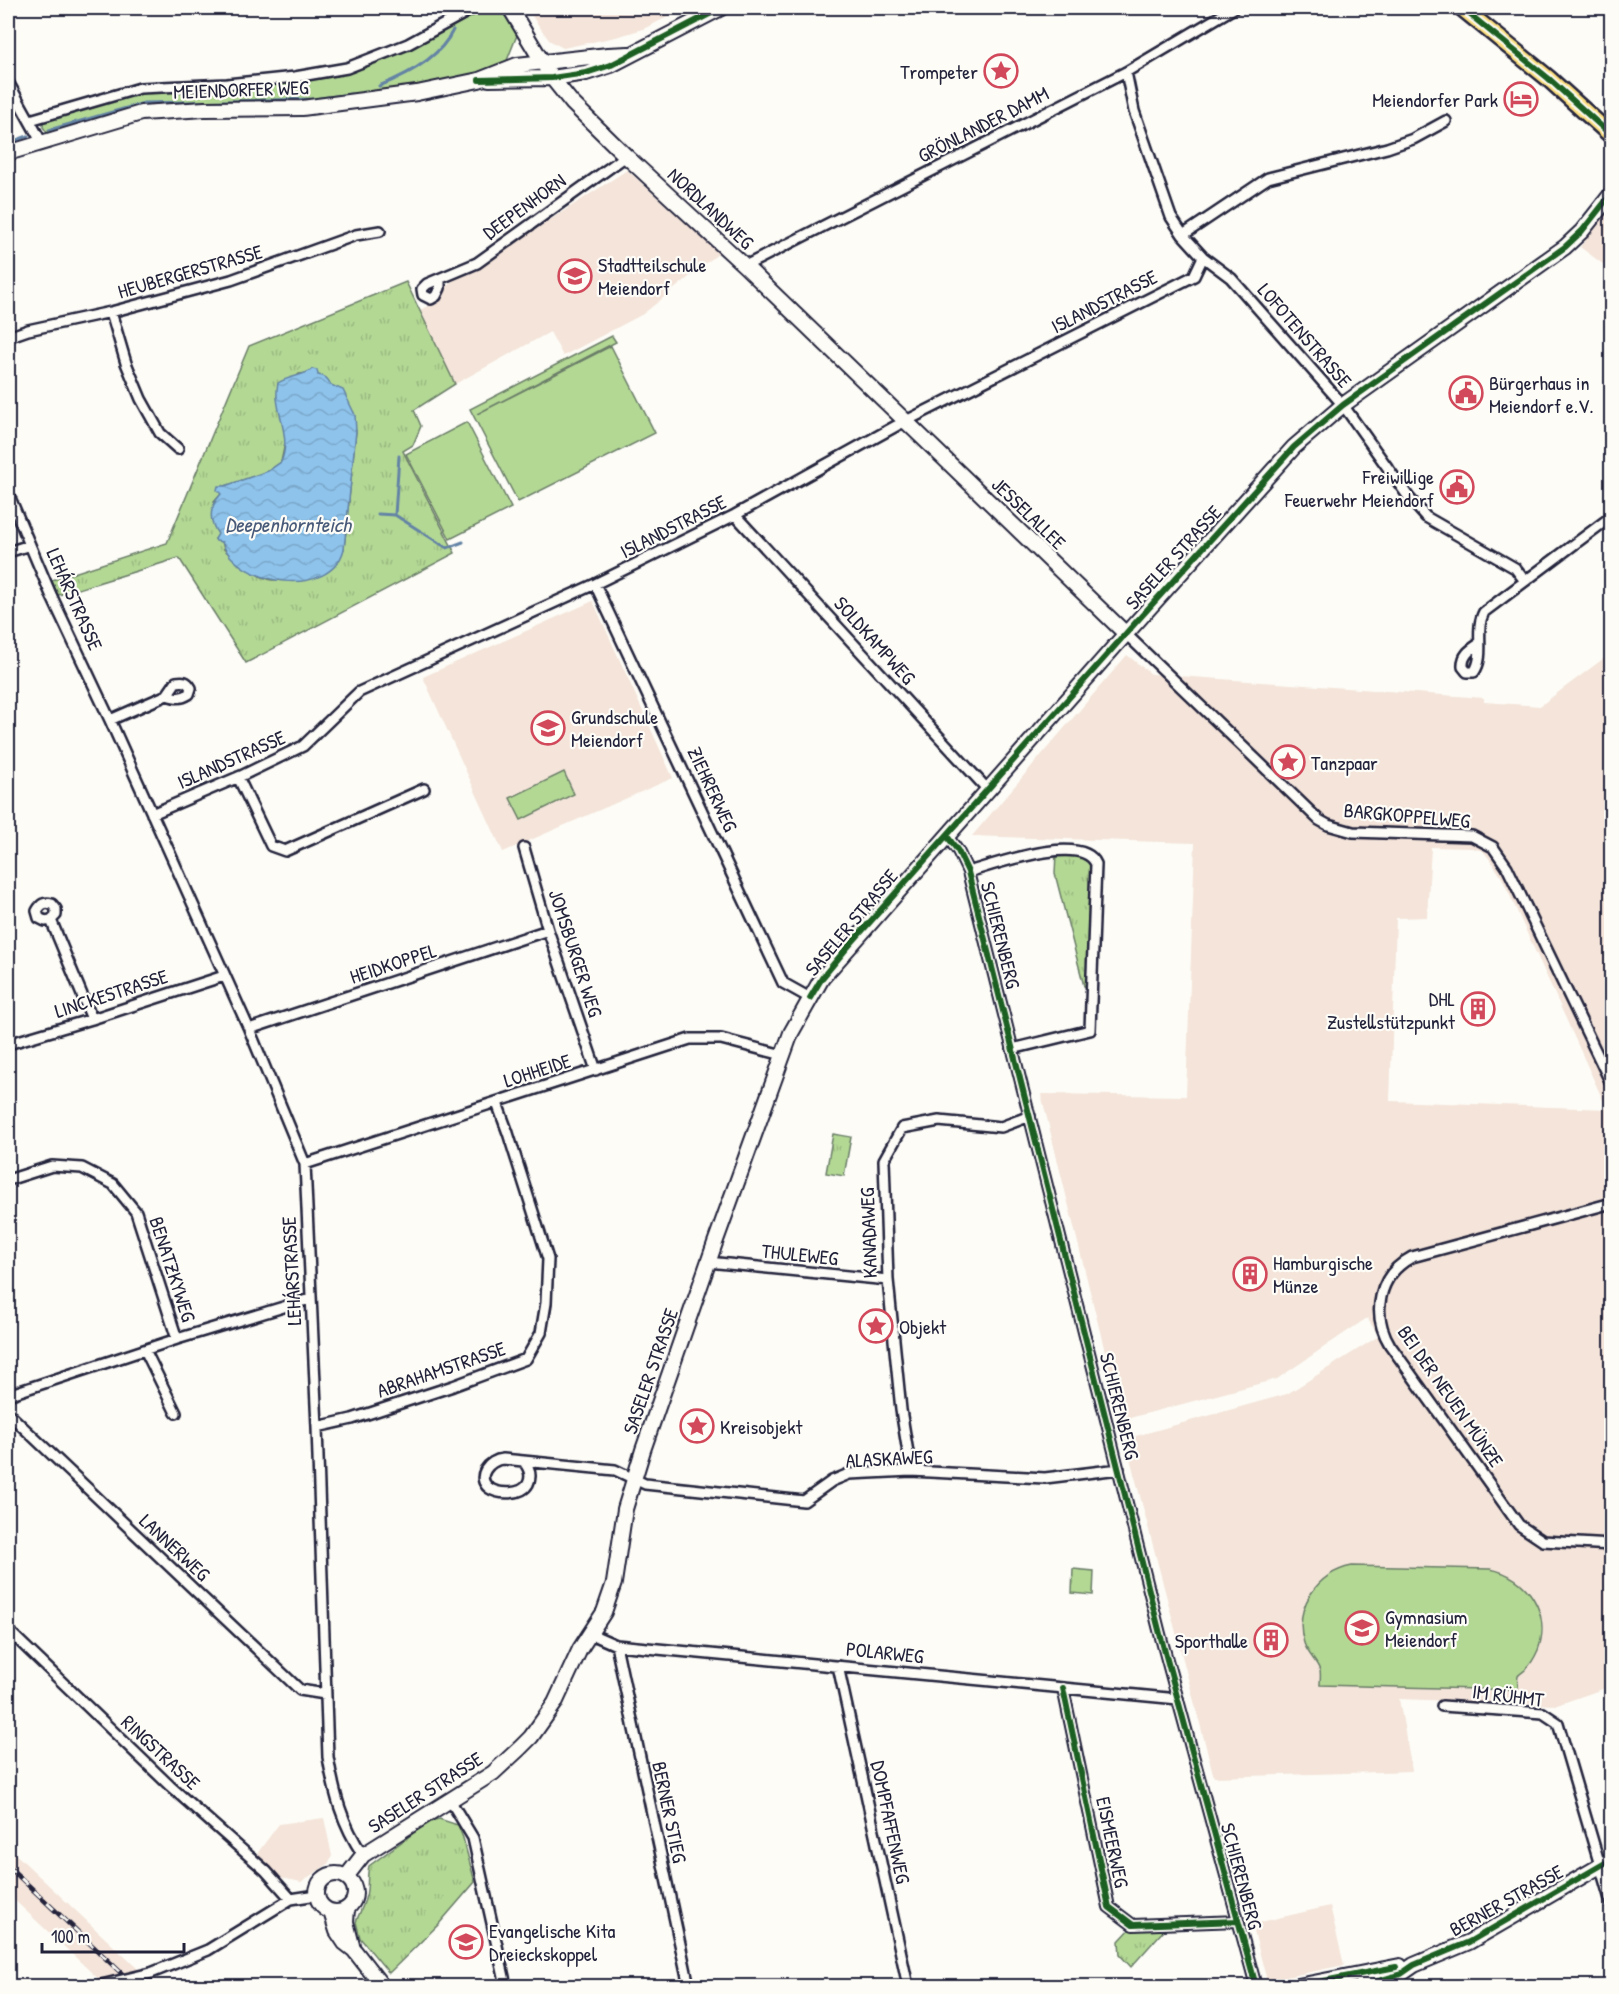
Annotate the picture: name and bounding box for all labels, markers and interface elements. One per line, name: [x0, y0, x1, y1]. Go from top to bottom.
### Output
place icon: Trompeter: [983, 53, 1019, 89]
place label: Trompeter: [900, 58, 978, 85]
street label: MEIENDORFER WEG: [173, 73, 310, 105]
street label: GRÖNLANDER DAMM: [913, 79, 1053, 169]
hotel icon: Meiendorfer Park: [1503, 81, 1539, 117]
place label: Meiendorfer Park: [1372, 86, 1498, 113]
street label: NORDLANDWEG: [662, 161, 760, 255]
street label: DEEPENHORN: [477, 167, 571, 245]
street label: HEUBERGERSTRASSE: [114, 237, 266, 305]
place label: Stadtteilschule Meiendorf: [598, 251, 706, 301]
school or university icon: Stadtteilschule Meiendorf: [557, 258, 593, 294]
street label: ISLANDSTRASSE: [1046, 263, 1162, 339]
street label: LOFOTENSTRASSE: [1252, 277, 1358, 393]
place label: Bürgerhaus in Meiendorf e.V.: [1489, 369, 1593, 419]
public building icon: Bürgerhaus in Meiendorf e.V.: [1448, 375, 1484, 411]
place label: Freiwillige Feuerwehr Meiendorf: [1284, 463, 1434, 513]
public building icon: Freiwillige Feuerwehr Meiendorf: [1439, 469, 1475, 505]
street label: JESSELALLEE: [986, 471, 1072, 555]
street label: ISLANDSTRASSE: [615, 488, 731, 564]
street label: SASELER STRASSE: [1119, 499, 1227, 615]
water label: Deepenhornteich: [225, 510, 352, 539]
street label: LEHÁRSTRASSE: [40, 544, 110, 654]
street label: SOLDKAMPWEG: [828, 590, 922, 690]
place label: Grundschule Meiendorf: [571, 703, 658, 753]
school or university icon: Grundschule Meiendorf: [530, 710, 566, 746]
street label: ISLANDSTRASSE: [173, 723, 290, 795]
street label: ZIEHRERWEG: [682, 742, 745, 836]
place icon: Tanzpaar: [1270, 744, 1306, 780]
place label: Tanzpaar: [1311, 749, 1378, 776]
street label: BARGKOPPELWEG: [1343, 796, 1472, 834]
street label: SASELER STRASSE: [798, 863, 904, 981]
street label: SCHIERENBERG: [975, 879, 1027, 992]
street label: JOMSBURGER WEG: [543, 886, 609, 1021]
street label: HEIDKOPPEL: [346, 936, 440, 990]
street label: LINCKESTRASSE: [51, 962, 171, 1024]
place label: DHL Zustellstützpunkt: [1327, 985, 1456, 1035]
building icon: DHL Zustellstützpunkt: [1460, 991, 1496, 1027]
street label: LOHHEIDE: [500, 1046, 574, 1094]
street label: KANADAWEG: [853, 1187, 883, 1279]
street label: BENATZKYWEG: [143, 1213, 203, 1325]
street label: LEHÁRSTRASSE: [275, 1216, 307, 1326]
street label: THULEWEG: [760, 1237, 840, 1271]
place label: Hamburgische Münze: [1273, 1249, 1373, 1299]
building icon: Hamburgische Münze: [1232, 1256, 1268, 1292]
street label: SASELER STRASSE: [616, 1304, 684, 1438]
place icon: Objekt: [858, 1308, 894, 1344]
place label: Objekt: [899, 1313, 947, 1340]
street label: BEI DER NEUEN MÜNZE: [1392, 1320, 1510, 1472]
street label: ABRAHAMSTRASSE: [373, 1334, 509, 1404]
street label: SCHIERENBERG: [1094, 1350, 1146, 1463]
place icon: Kreisobjekt: [679, 1408, 715, 1444]
place label: Kreisobjekt: [720, 1413, 804, 1440]
street label: ALASKAWEG: [845, 1442, 934, 1474]
street label: LANNERWEG: [134, 1507, 216, 1587]
place label: Gymnasium Meiendorf: [1385, 1603, 1467, 1653]
school or university icon: Gymnasium Meiendorf: [1344, 1610, 1380, 1646]
building icon: Sporthalle: [1253, 1622, 1289, 1658]
place label: Sporthalle: [1175, 1627, 1248, 1654]
street label: POLARWEG: [845, 1635, 925, 1670]
street label: IM RÜHMT: [1471, 1677, 1546, 1713]
street label: RINGSTRASSE: [116, 1709, 206, 1796]
street label: SASELER STRASSE: [363, 1745, 488, 1839]
street label: DOMPFAFFENWEG: [865, 1758, 917, 1886]
street label: BERNER STIEG: [646, 1759, 694, 1866]
street label: EISMEERWEG: [1090, 1794, 1136, 1890]
street label: SCHIERENBERG: [1215, 1820, 1269, 1933]
street label: BERNER STRASSE: [1444, 1858, 1568, 1942]
scale bar: [42, 1916, 184, 1954]
place label: Evangelische Kita Dreieckskoppel: [489, 1917, 616, 1967]
text: 100 m: [51, 1924, 90, 1949]
school or university icon: Evangelische Kita Dreieckskoppel: [448, 1924, 484, 1960]

